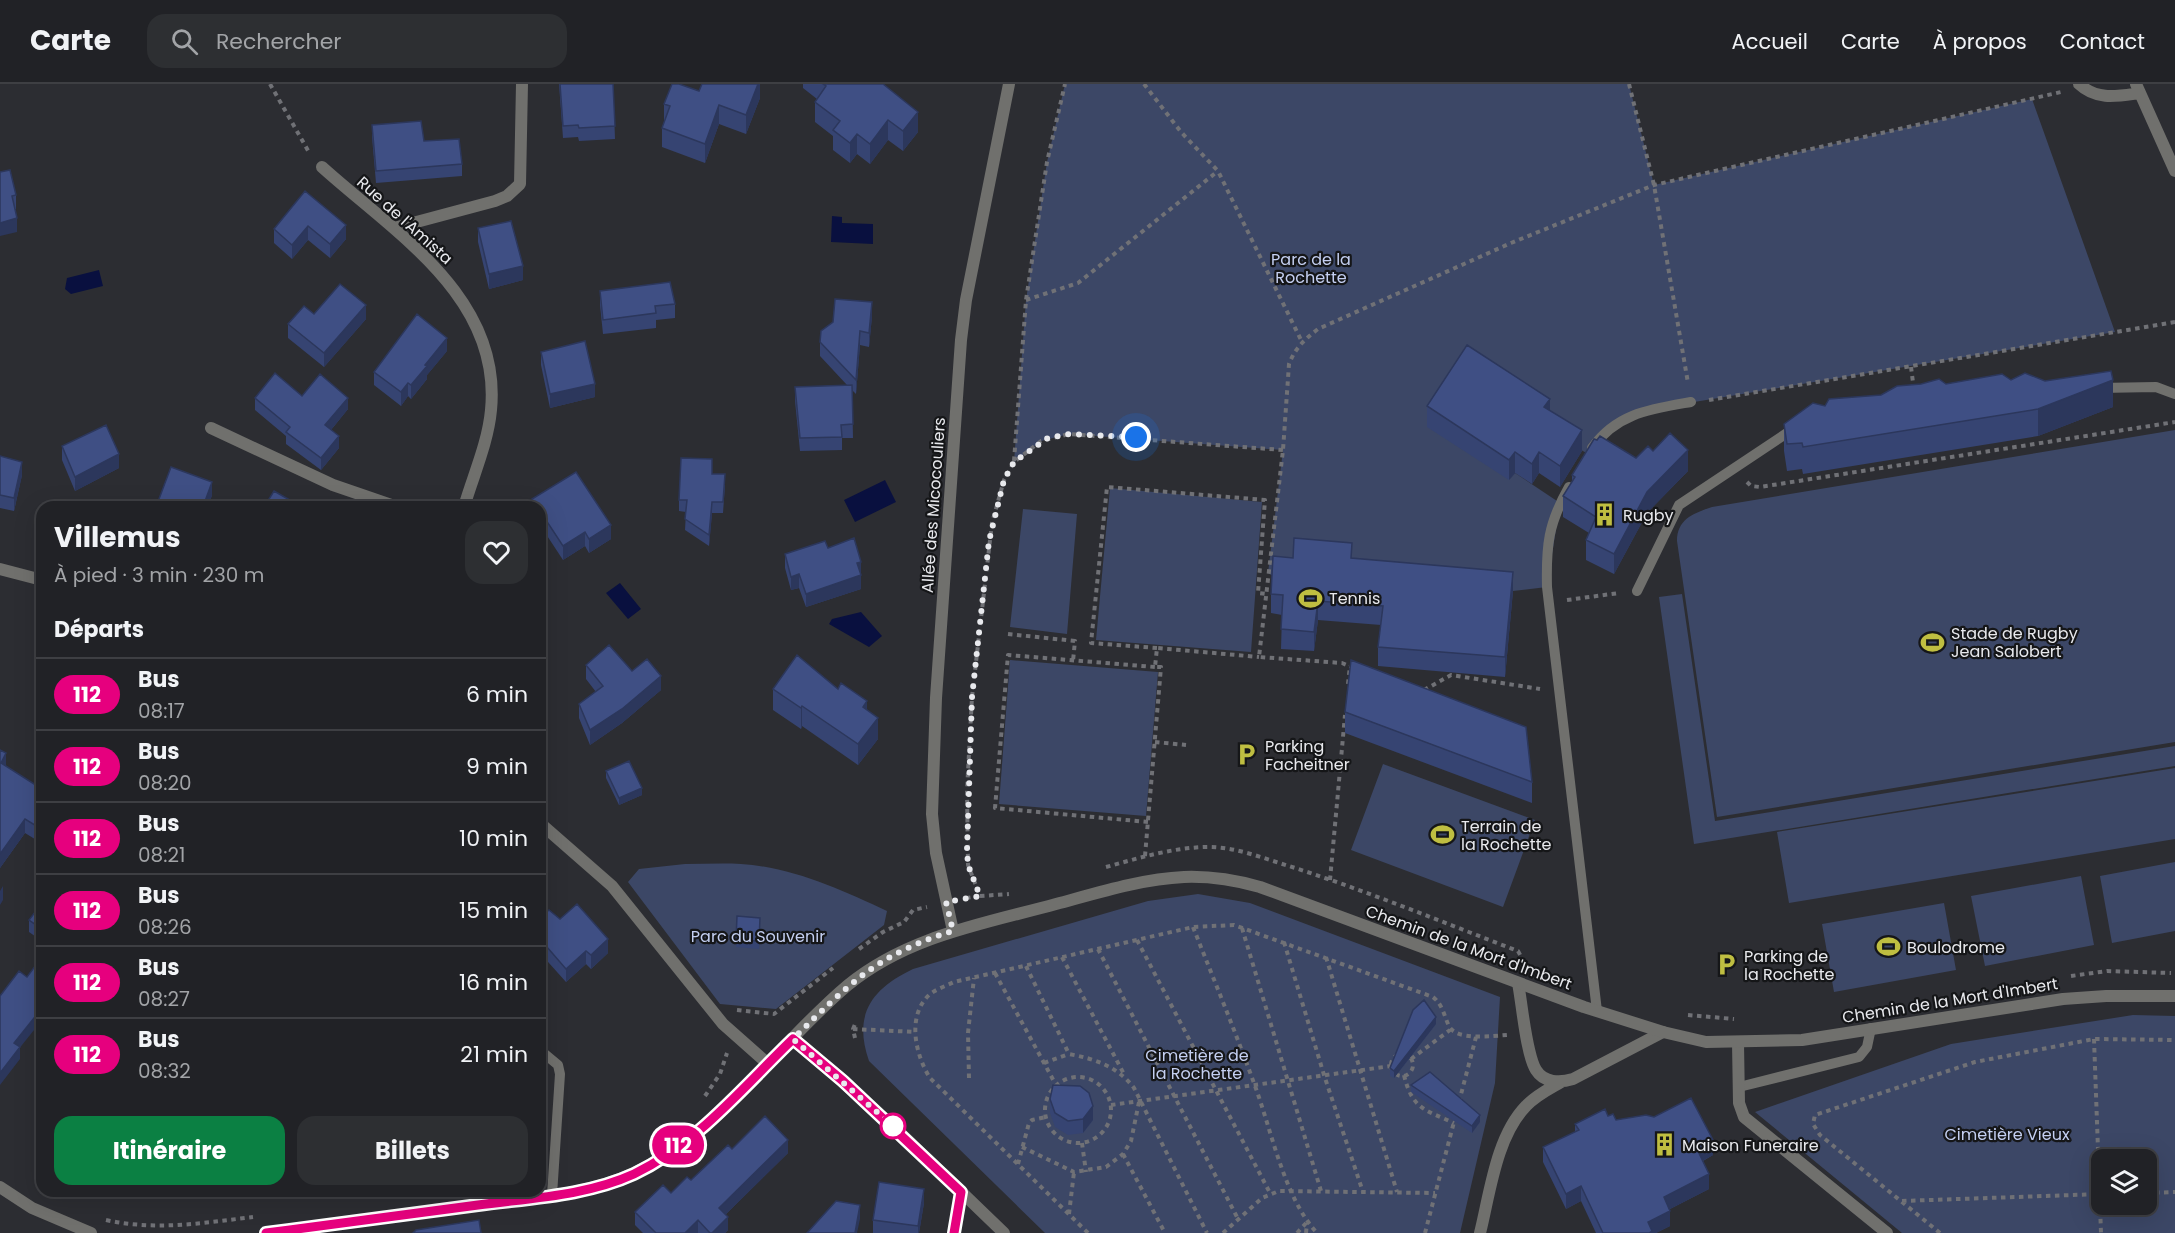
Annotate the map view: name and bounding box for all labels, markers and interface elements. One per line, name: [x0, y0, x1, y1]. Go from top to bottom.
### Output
search box: [147, 14, 567, 68]
text: Carte: [30, 21, 111, 60]
icon: search: [168, 25, 201, 58]
text: Rechercher: [216, 26, 342, 57]
text: Accueil: [1731, 27, 1808, 56]
text: Carte: [1841, 27, 1900, 56]
text: À propos: [1933, 27, 2027, 56]
text: Contact: [2060, 27, 2145, 56]
street label: Rue de l'Amista: [352, 171, 458, 270]
park label: Parc de la Rochette: [1271, 248, 1351, 289]
street label: Allée des Micocouliers: [916, 416, 951, 594]
your location: [1121, 422, 1151, 452]
building icon: Rugby: [1592, 502, 1618, 528]
place label: Rugby: [1623, 504, 1674, 527]
text: Villemus: [54, 518, 181, 557]
button: heart: [465, 521, 528, 584]
text: À pied · 3 min · 230 m: [54, 561, 264, 589]
sports icon: Tennis: [1298, 585, 1324, 611]
place label: Tennis: [1329, 587, 1380, 610]
text: Départs: [54, 614, 144, 645]
place label: Stade de Rugby Jean Salobert: [1951, 622, 2078, 663]
sports icon: Stade de Rugby Jean Salobert: [1920, 629, 1946, 655]
text: Bus: [138, 664, 180, 695]
text: 6 min: [466, 679, 528, 710]
text: 112: [73, 680, 101, 709]
text: 08:17: [138, 697, 185, 725]
place label: Parking Facheitner: [1265, 735, 1350, 776]
text: Bus: [138, 736, 180, 767]
parking icon: Parking Facheitner: [1234, 742, 1260, 768]
text: 9 min: [466, 751, 528, 782]
text: 112: [73, 752, 101, 781]
text: 08:20: [138, 769, 192, 797]
text: Bus: [138, 808, 180, 839]
place label: Terrain de la Rochette: [1461, 815, 1552, 856]
sports icon: Terrain de la Rochette: [1430, 822, 1456, 848]
text: 10 min: [459, 823, 528, 854]
text: 112: [73, 824, 101, 853]
text: 08:21: [138, 841, 185, 869]
text: Bus: [138, 880, 180, 911]
text: 15 min: [459, 895, 528, 926]
text: 112: [73, 896, 101, 925]
street label: Chemin de la Mort d'Imbert: [1363, 899, 1575, 996]
text: 08:26: [138, 913, 192, 941]
park label: Parc du Souvenir: [691, 925, 825, 948]
sports icon: Boulodrome: [1876, 934, 1902, 960]
place label: Boulodrome: [1907, 936, 2005, 959]
place label: Parking de la Rochette: [1744, 945, 1835, 986]
text: Bus: [138, 952, 180, 983]
parking icon: Parking de la Rochette: [1713, 952, 1739, 978]
text: 16 min: [459, 967, 528, 998]
text: 112: [73, 968, 101, 997]
street label: Chemin de la Mort d'Imbert: [1841, 972, 2060, 1029]
text: 08:27: [138, 985, 190, 1013]
text: Bus: [138, 1024, 180, 1055]
text: 21 min: [460, 1039, 528, 1070]
text: 112: [73, 1040, 101, 1069]
park label: Cimetière de la Rochette: [1145, 1044, 1249, 1085]
text: 08:32: [138, 1057, 191, 1085]
unlabelled marker: [880, 1113, 906, 1139]
button: Itinéraire: [54, 1116, 285, 1185]
button: Billets: [297, 1116, 528, 1185]
park label: Cimetière Vieux: [1944, 1123, 2070, 1146]
line badge: 112: [644, 1126, 712, 1164]
text: 112: [664, 1131, 692, 1160]
building icon: Maison Funeraire: [1651, 1132, 1677, 1158]
place label: Maison Funeraire: [1682, 1134, 1819, 1157]
map controls: [2091, 1149, 2157, 1215]
button: layers: [2091, 1149, 2157, 1215]

